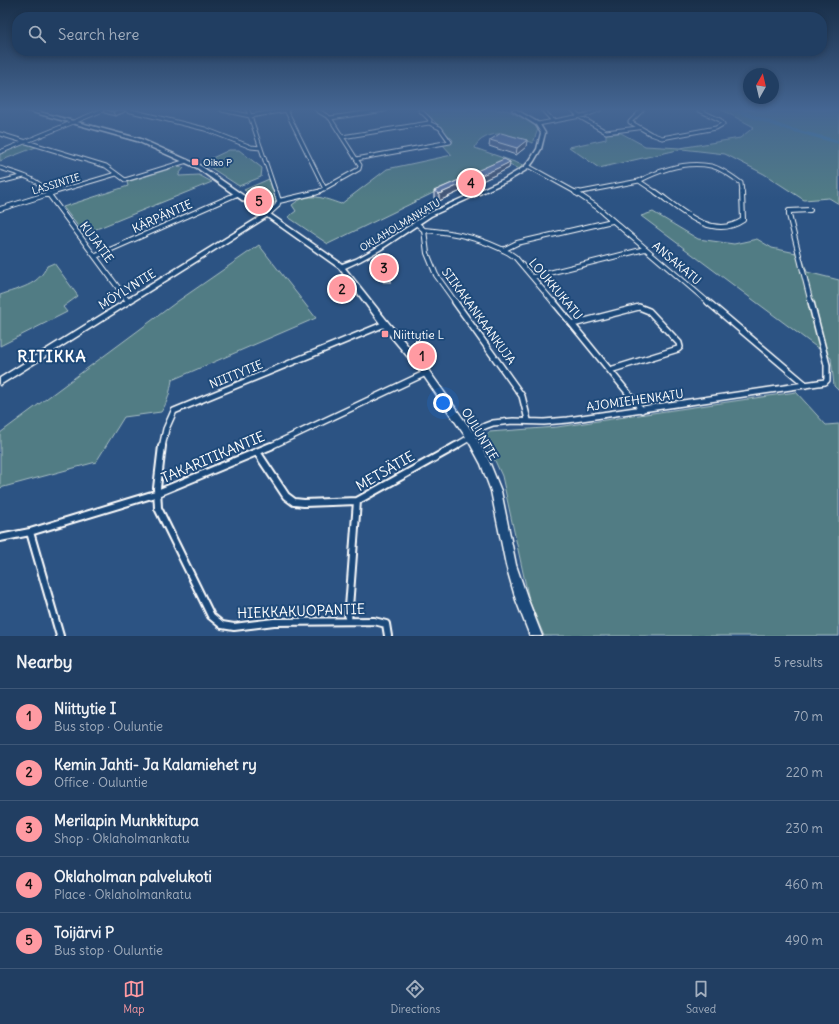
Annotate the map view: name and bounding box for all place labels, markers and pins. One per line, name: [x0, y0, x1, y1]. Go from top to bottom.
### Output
place label: Oiko P: [203, 156, 232, 169]
marker: Oiko P: [190, 157, 200, 167]
pin: 4: [458, 168, 484, 198]
pin: 5: [246, 186, 272, 216]
pin: 3: [371, 253, 397, 283]
pin: 2: [329, 274, 355, 304]
place label: Niittytie L: [393, 327, 445, 342]
marker: Niittytie L: [380, 329, 390, 339]
pin: 1: [409, 341, 435, 371]

